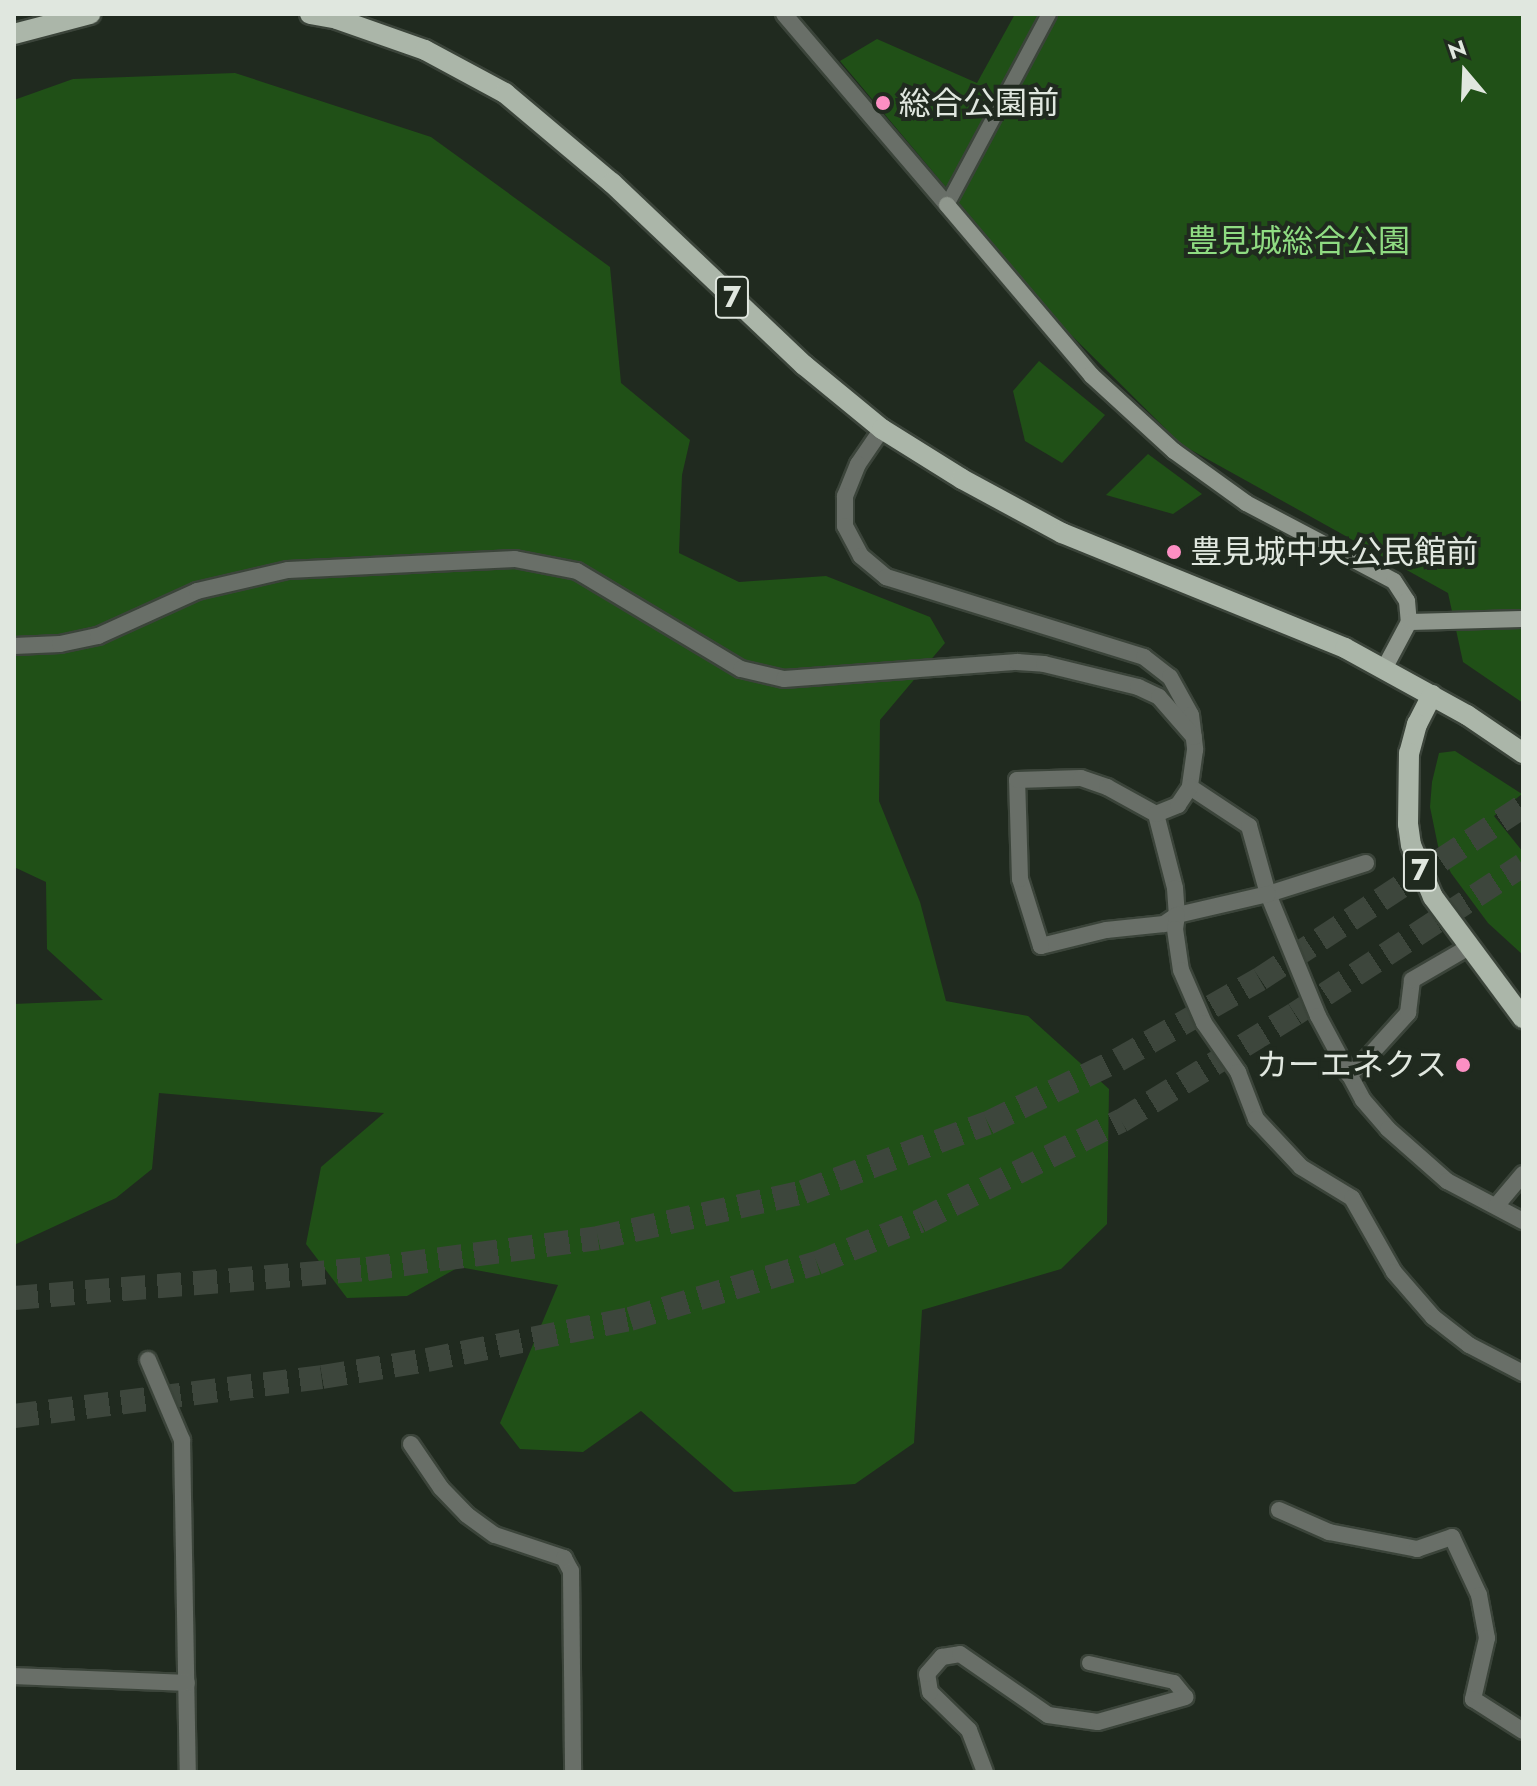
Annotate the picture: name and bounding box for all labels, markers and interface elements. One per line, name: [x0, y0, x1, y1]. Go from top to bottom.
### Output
text: N: [1444, 31, 1471, 67]
north arrow: [1425, 32, 1505, 112]
place label: 総合公園前: [899, 84, 1059, 122]
marker: 総合公園前: [874, 94, 892, 112]
park label: 豊見城総合公園: [1186, 222, 1410, 260]
road number: 7: [714, 271, 750, 323]
place label: 豊見城中央公民館前: [1190, 533, 1478, 571]
marker: 豊見城中央公民館前: [1165, 543, 1183, 561]
road number: 7: [1402, 844, 1438, 896]
place label: カーエネクス: [1255, 1046, 1447, 1084]
marker: カーエネクス: [1454, 1056, 1472, 1074]

